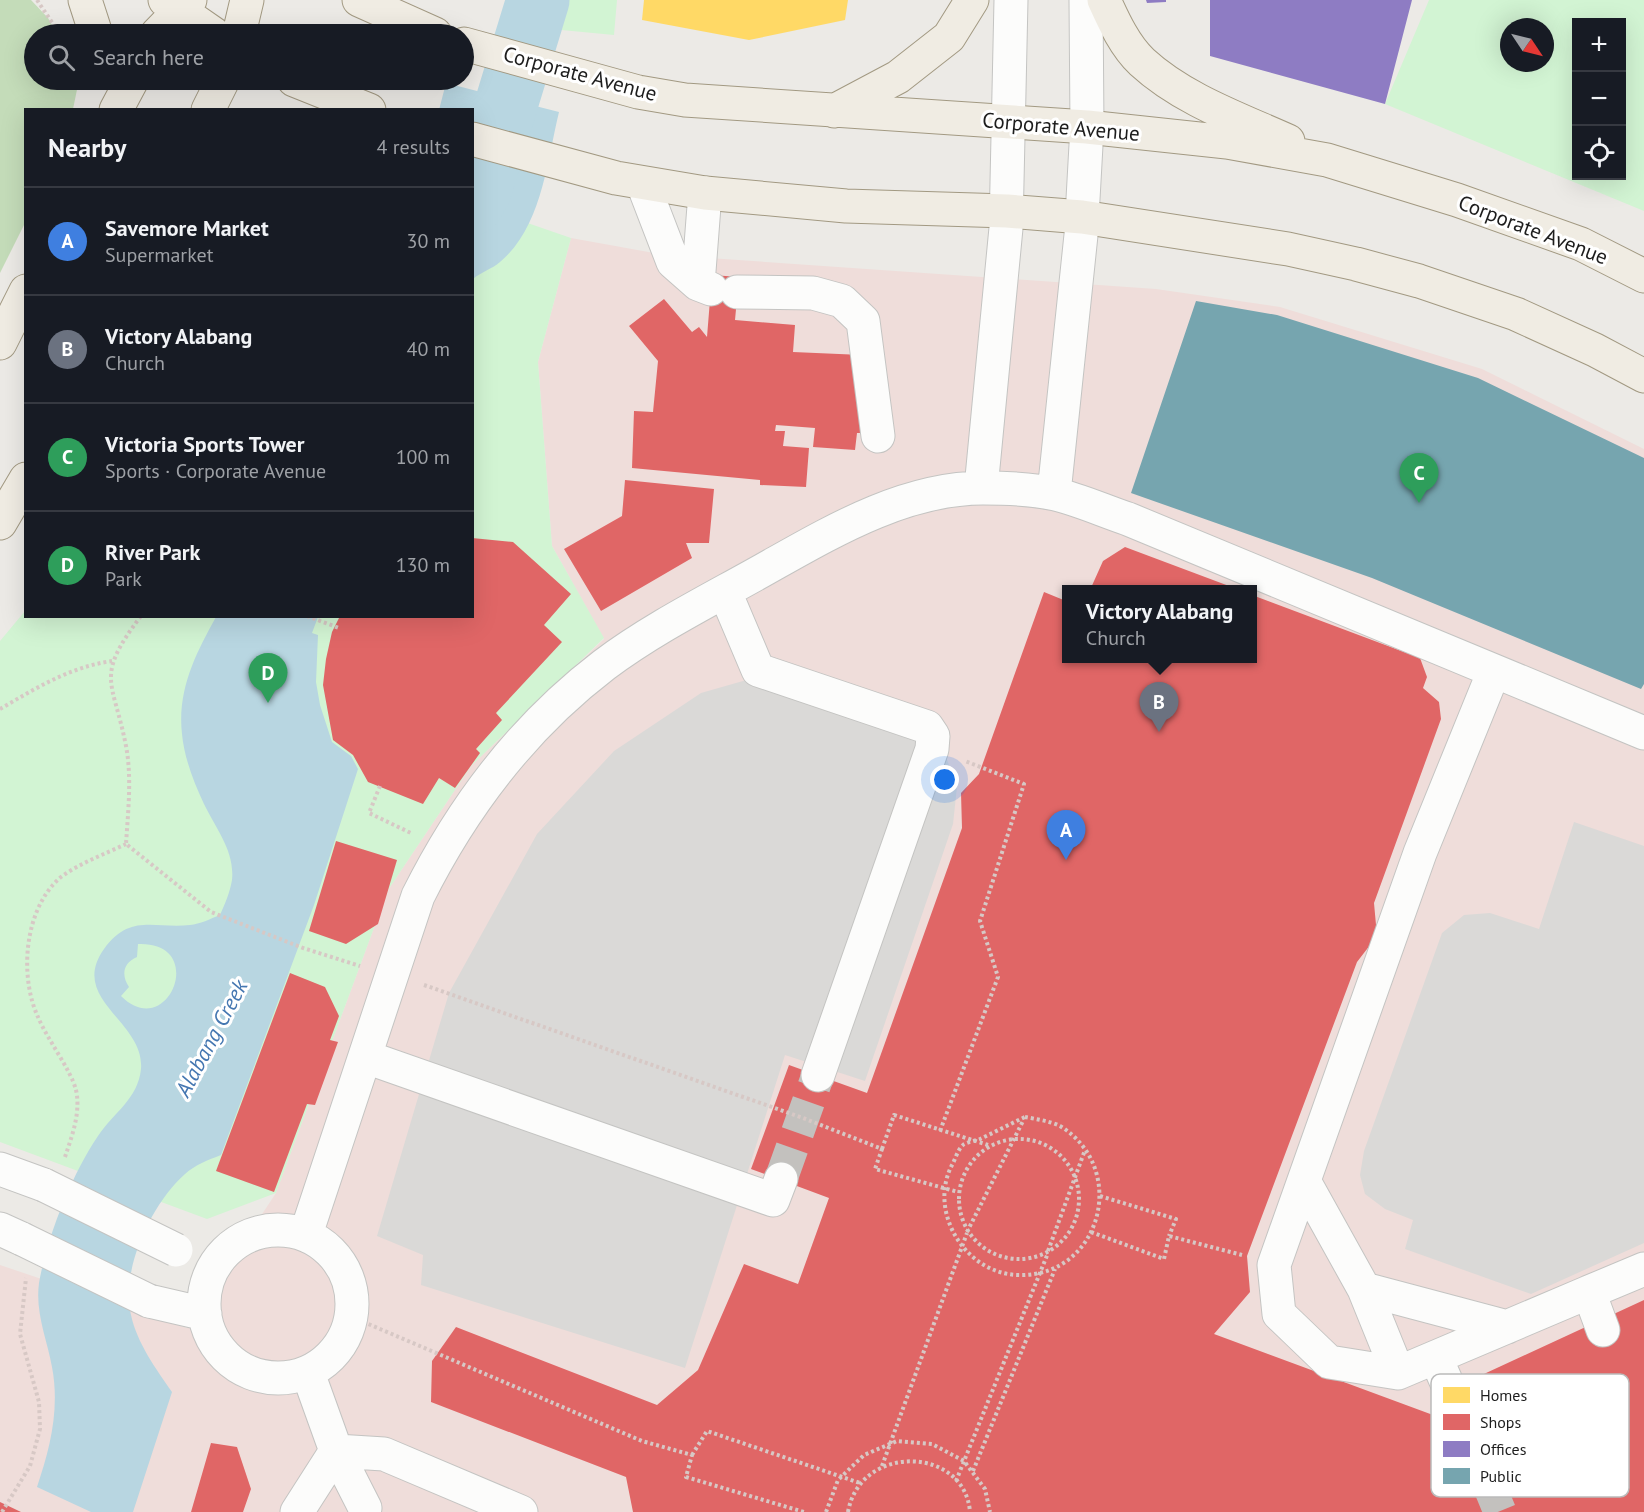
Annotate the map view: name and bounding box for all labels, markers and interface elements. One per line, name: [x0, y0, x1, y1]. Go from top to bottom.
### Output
north arrow: [1500, 18, 1554, 72]
map controls: [1572, 18, 1626, 180]
button: +: [1572, 18, 1626, 72]
search box: [24, 24, 474, 90]
street label: Corporate Avenue: [500, 40, 660, 107]
icon: search: [45, 41, 78, 74]
text: Search here: [93, 43, 204, 71]
button: −: [1572, 72, 1626, 126]
street label: Corporate Avenue: [981, 106, 1141, 147]
button: locate: [1572, 126, 1626, 180]
text: Nearby: [48, 131, 126, 164]
text: 4 results: [377, 134, 450, 160]
street label: Corporate Avenue: [1455, 189, 1612, 270]
text: Savemore Market: [105, 214, 269, 242]
text: A: [61, 228, 74, 254]
text: 30 m: [407, 228, 450, 254]
text: Supermarket: [105, 242, 213, 268]
text: Victory Alabang: [105, 322, 252, 350]
text: B: [62, 336, 73, 362]
text: 40 m: [407, 336, 450, 362]
text: Church: [105, 350, 165, 376]
text: Victoria Sports Tower: [105, 430, 305, 458]
text: C: [62, 444, 73, 470]
text: 100 m: [396, 444, 450, 470]
pin: C: [1400, 454, 1438, 503]
text: Sports · Corporate Avenue: [105, 458, 326, 484]
text: River Park: [105, 538, 200, 566]
text: D: [61, 552, 74, 578]
text: 130 m: [396, 552, 450, 578]
text: Park: [105, 566, 142, 592]
popup: [1062, 585, 1257, 663]
text: Victory Alabang: [1086, 597, 1233, 625]
text: Church: [1086, 625, 1146, 651]
pin: D: [248, 654, 288, 703]
pin: B: [1140, 682, 1178, 732]
your location: [930, 765, 959, 794]
pin: A: [1046, 810, 1086, 860]
water label: Alabang Creek: [168, 974, 254, 1102]
legend: [1431, 1374, 1629, 1497]
text: Homes: [1480, 1385, 1527, 1405]
text: Shops: [1480, 1412, 1521, 1432]
text: Offices: [1480, 1439, 1527, 1459]
text: Public: [1480, 1466, 1522, 1486]

